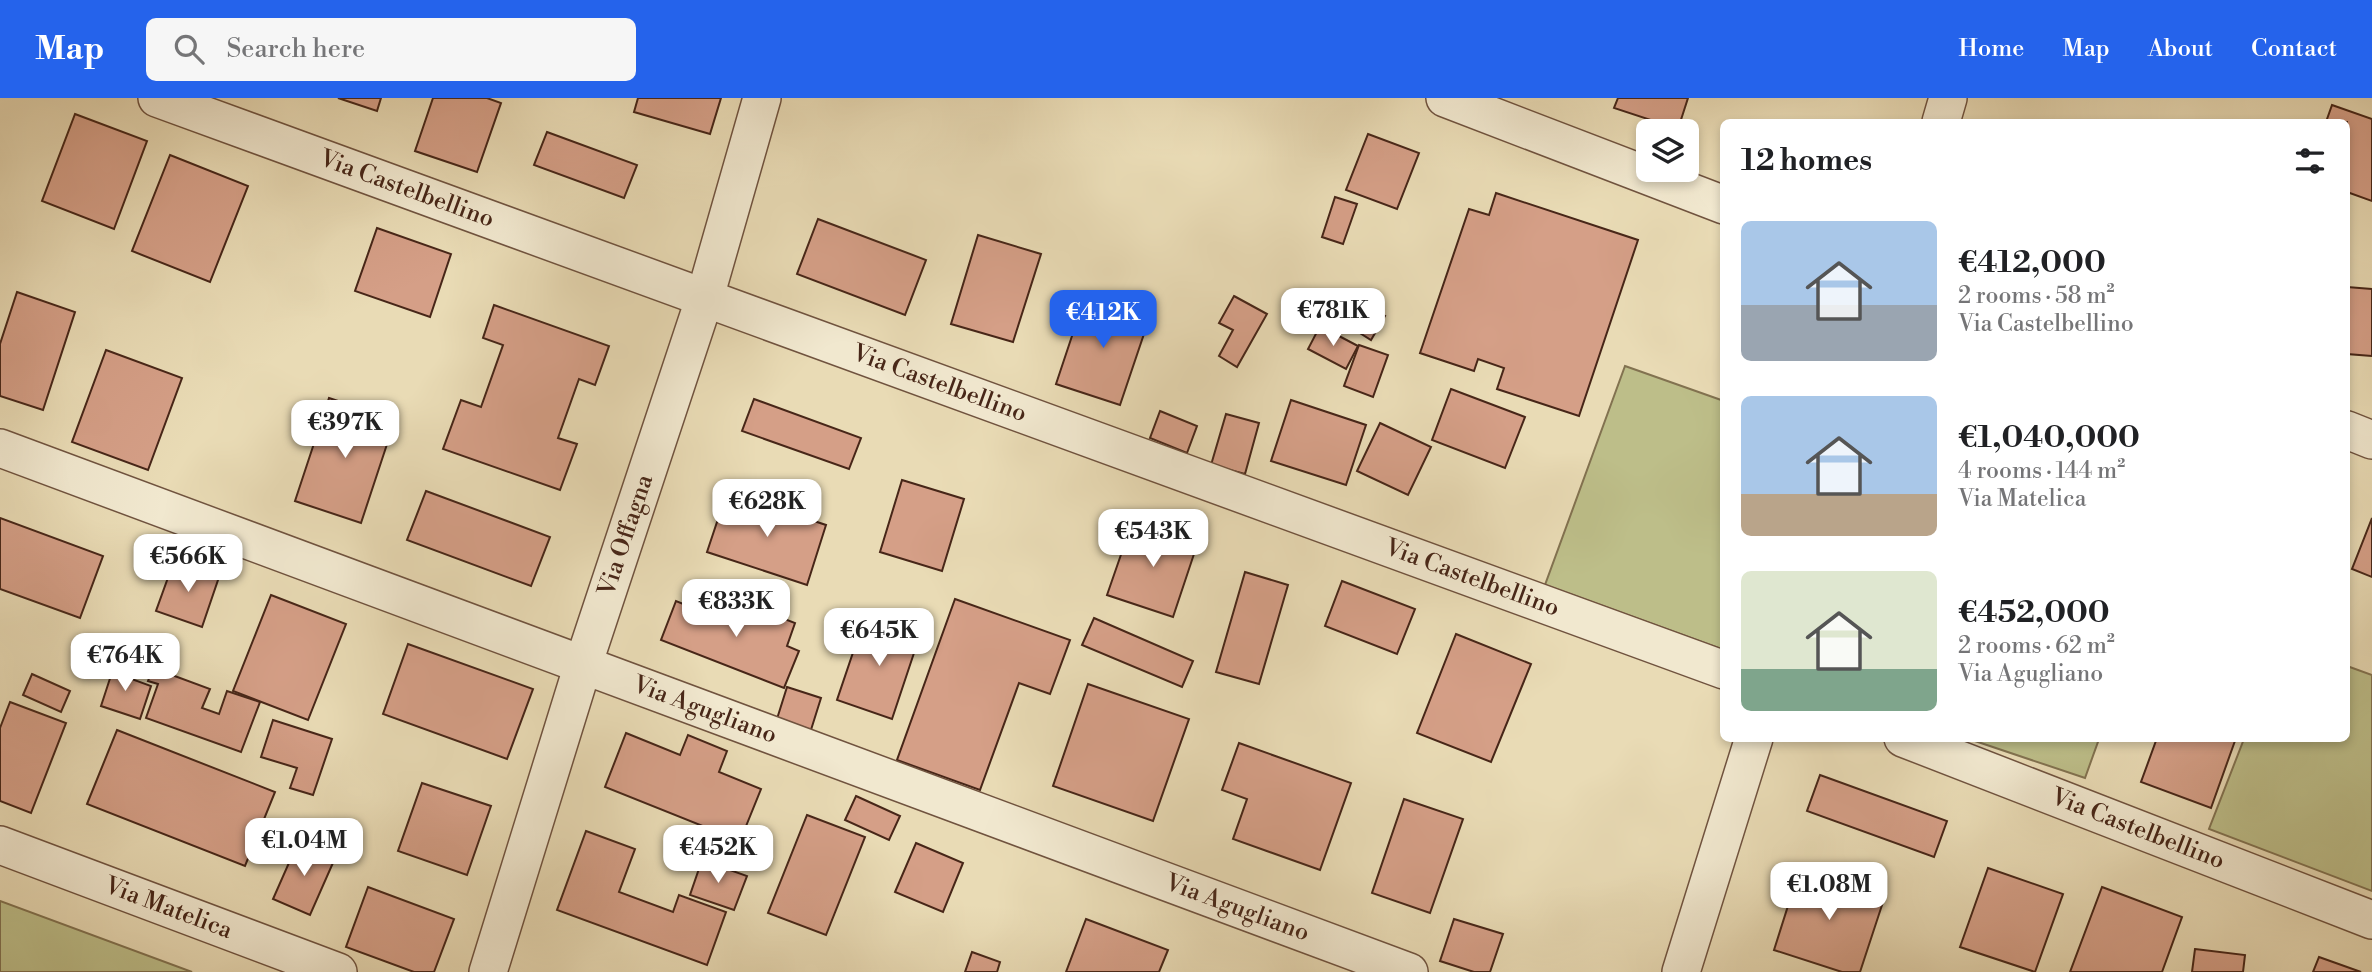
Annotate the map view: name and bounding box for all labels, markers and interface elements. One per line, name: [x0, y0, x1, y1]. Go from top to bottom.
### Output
search box: [146, 18, 636, 81]
text: Map: [35, 29, 104, 70]
icon: search: [170, 30, 208, 68]
text: Search here: [226, 33, 365, 65]
text: Home: [1959, 34, 2024, 64]
text: Map: [2062, 34, 2110, 64]
text: About: [2148, 34, 2213, 64]
text: Contact: [2251, 34, 2337, 64]
map controls: [1636, 119, 1699, 182]
button: layers: [1636, 119, 1699, 182]
text: 12 homes: [1741, 142, 1872, 180]
icon: filters: [2291, 142, 2329, 180]
street label: Via Castelbellino: [315, 143, 498, 235]
text: €412,000: [1958, 244, 2106, 282]
icon: home: [1797, 249, 1881, 333]
text: 2 rooms · 58 m²: [1958, 282, 2115, 310]
pin: €781K: [1284, 288, 1382, 348]
pin: €412K: [1054, 290, 1152, 350]
text: €781K: [1297, 297, 1369, 325]
text: €412K: [1066, 299, 1140, 327]
text: Via Castelbellino: [1958, 310, 2134, 338]
street label: Via Castelbellino: [847, 338, 1031, 429]
pin: €397K: [296, 400, 394, 460]
text: €397K: [307, 409, 383, 437]
text: €1,040,000: [1958, 419, 2140, 457]
icon: home: [1797, 424, 1881, 508]
text: 4 rooms · 144 m²: [1958, 457, 2125, 485]
street label: Via Offagna: [592, 470, 660, 601]
pin: €628K: [718, 480, 816, 539]
text: Via Matelica: [1958, 485, 2086, 513]
text: €628K: [728, 488, 806, 516]
pin: €543K: [1104, 510, 1202, 569]
text: €543K: [1114, 518, 1192, 546]
street label: Via Castelbellino: [1380, 532, 1563, 624]
pin: €566K: [139, 534, 237, 594]
text: €566K: [150, 543, 226, 571]
pin: €833K: [687, 580, 785, 639]
text: €833K: [698, 588, 774, 616]
text: €452,000: [1958, 594, 2110, 632]
icon: home: [1797, 599, 1881, 683]
pin: €645K: [830, 608, 928, 668]
text: €645K: [840, 617, 918, 645]
text: 2 rooms · 62 m²: [1958, 632, 2115, 660]
pin: €764K: [76, 634, 174, 693]
text: €764K: [87, 642, 163, 670]
text: Via Agugliano: [1958, 660, 2103, 688]
street label: Via Agugliano: [628, 669, 781, 751]
street label: Via Castelbellino: [2046, 782, 2229, 876]
pin: €1.04M: [247, 818, 361, 878]
pin: €452K: [669, 826, 767, 885]
text: €1.04M: [261, 827, 347, 855]
text: €452K: [679, 834, 757, 862]
pin: €1.08M: [1772, 862, 1886, 922]
street label: Via Agugliano: [1160, 867, 1313, 949]
street label: Via Matelica: [100, 870, 237, 946]
text: €1.08M: [1786, 871, 1872, 899]

